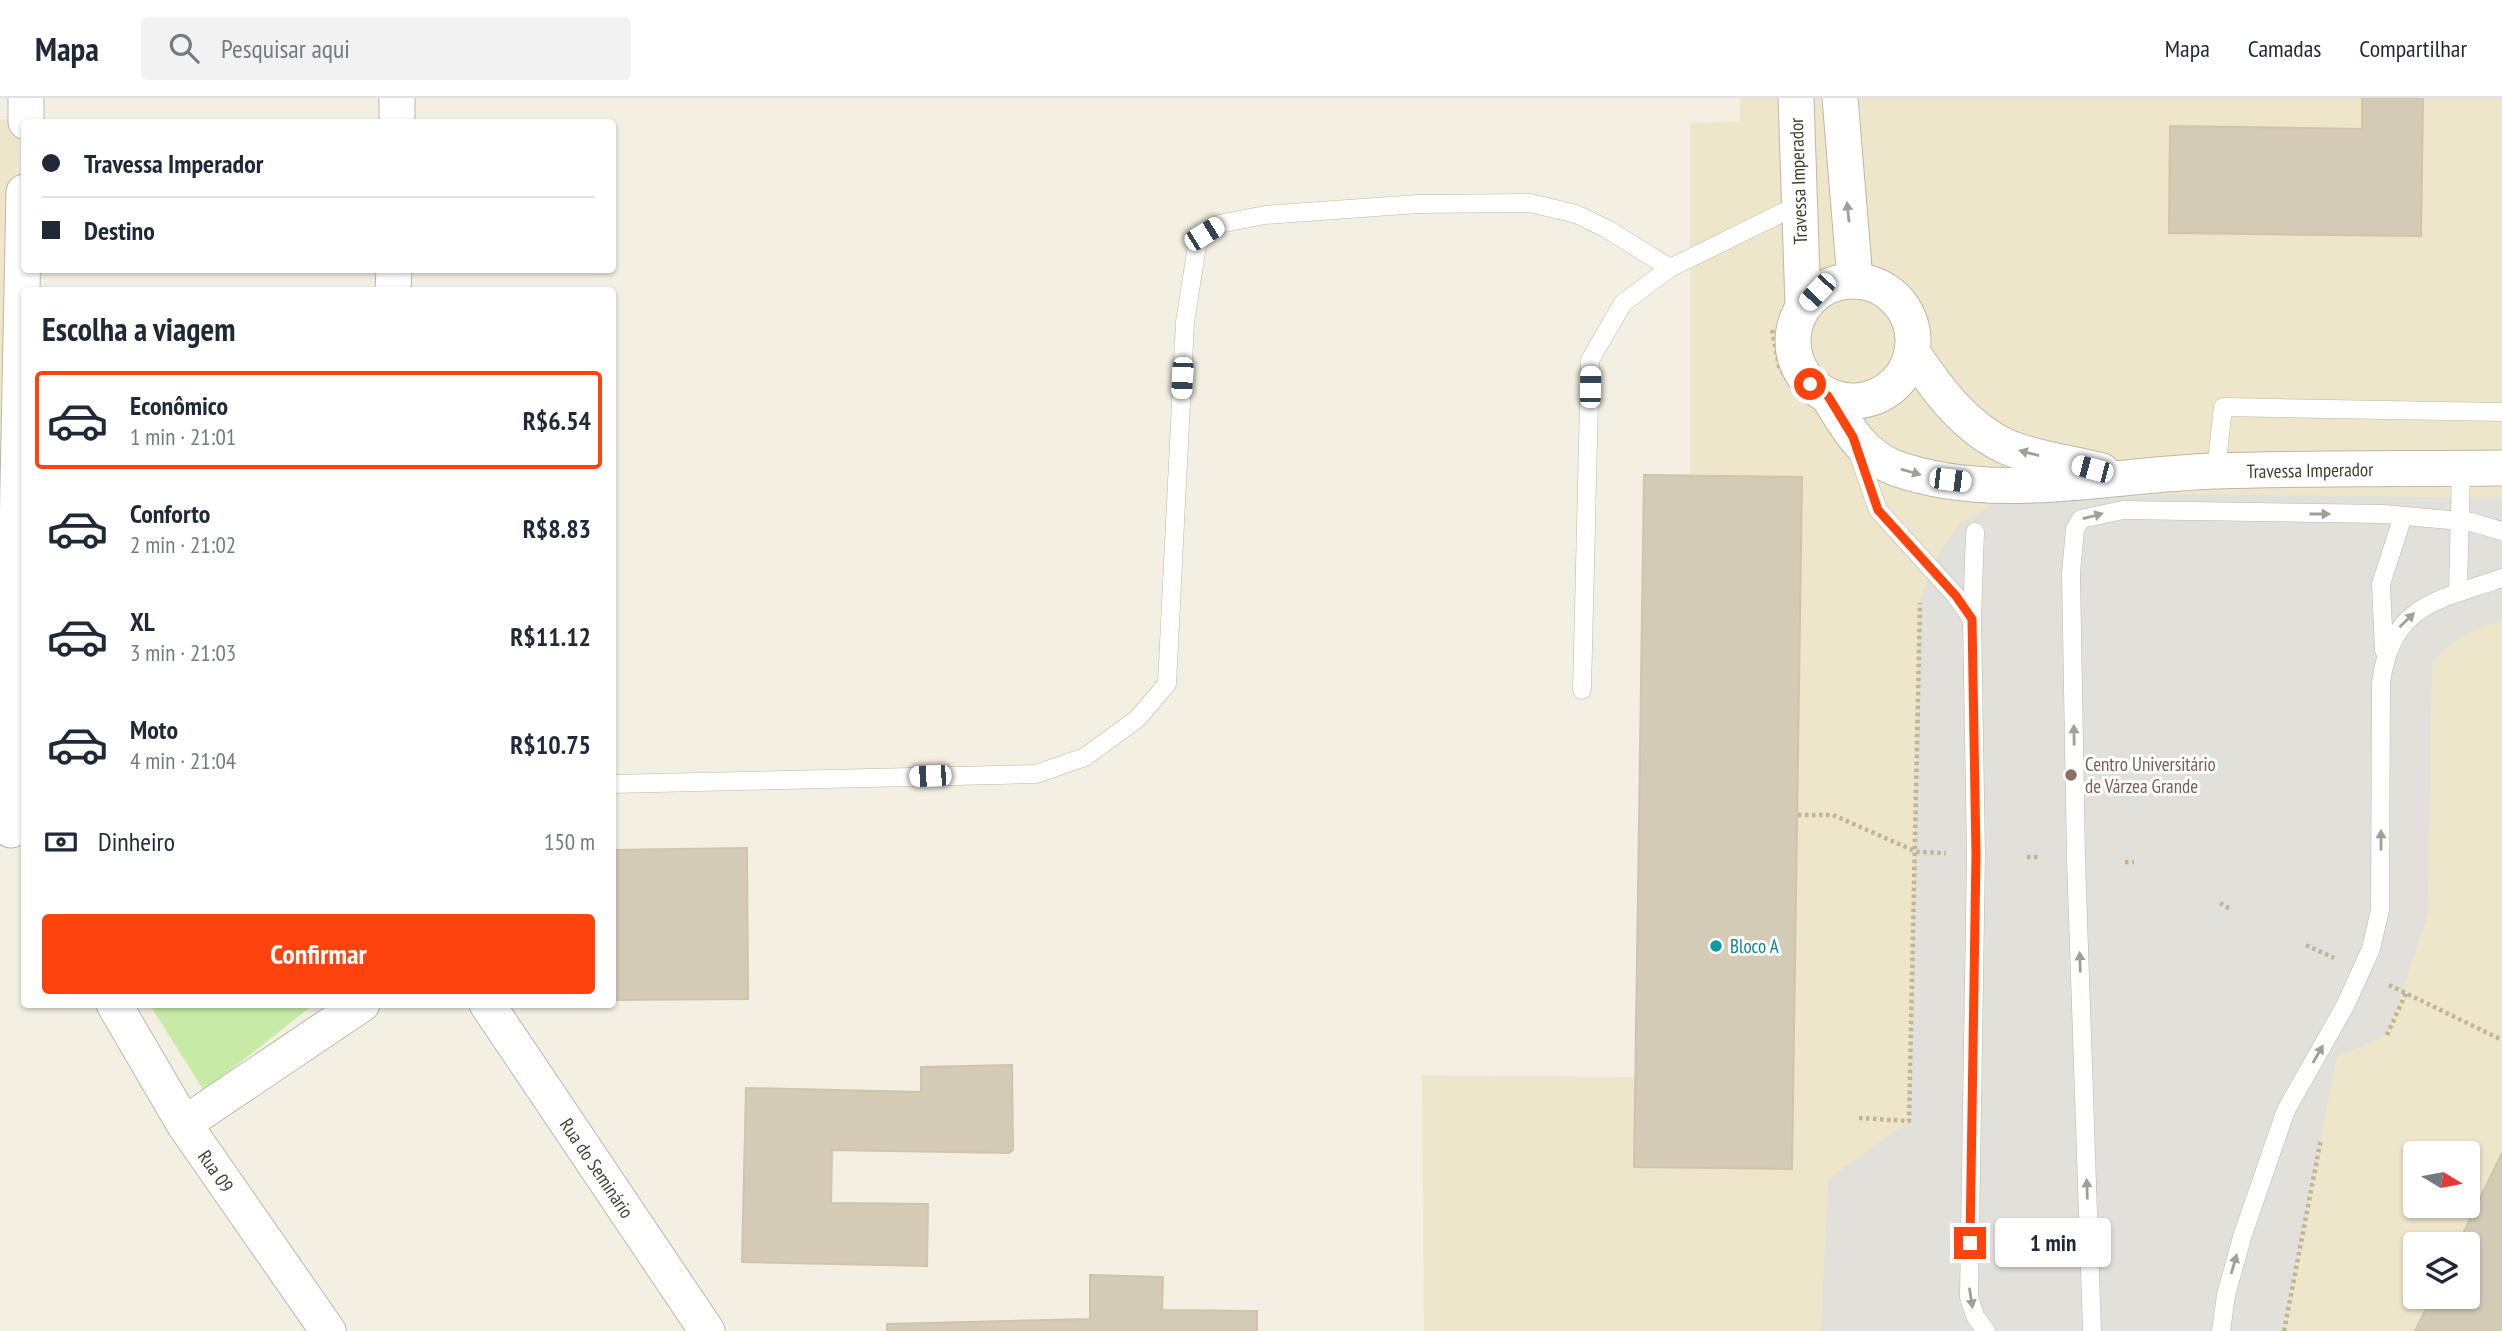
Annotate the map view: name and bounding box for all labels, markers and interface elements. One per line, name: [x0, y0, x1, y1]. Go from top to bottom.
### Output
search box: [141, 17, 631, 80]
text: Mapa: [35, 27, 99, 70]
icon: search: [165, 29, 203, 67]
text: Pesquisar aqui: [221, 32, 350, 65]
text: Mapa: [2165, 33, 2210, 64]
text: Camadas: [2248, 33, 2321, 64]
text: Compartilhar: [2359, 33, 2467, 64]
street label: Travessa Imperador: [1784, 116, 1812, 245]
text: Travessa Imperador: [84, 147, 263, 180]
one-way arrow: [1842, 200, 1853, 222]
text: Destino: [84, 214, 155, 247]
car: [1181, 214, 1228, 254]
car: [1795, 269, 1840, 315]
text: Escolha a viagem: [42, 308, 235, 350]
car: [1171, 356, 1194, 400]
car: [1580, 366, 1601, 408]
route start: [1794, 368, 1826, 400]
icon: car: [46, 389, 109, 452]
text: Econômico: [130, 389, 228, 422]
text: R$6.54: [523, 404, 591, 437]
text: 1 min · 21:01: [130, 422, 236, 451]
one-way arrow: [2018, 447, 2040, 458]
car: [2069, 453, 2116, 485]
street label: Travessa Imperador: [2246, 457, 2374, 483]
one-way arrow: [1900, 467, 1922, 478]
car: [1928, 467, 1973, 493]
icon: car: [46, 497, 109, 560]
text: Conforto: [130, 497, 210, 530]
one-way arrow: [2309, 508, 2331, 519]
one-way arrow: [2082, 510, 2104, 521]
text: R$8.83: [523, 512, 591, 545]
text: 2 min · 21:02: [130, 530, 236, 559]
icon: car: [46, 605, 109, 668]
text: XL: [130, 605, 155, 638]
one-way arrow: [2399, 612, 2416, 629]
text: R$11.12: [510, 620, 591, 653]
text: 3 min · 21:03: [130, 638, 236, 667]
icon: car: [46, 713, 109, 776]
text: Moto: [130, 713, 178, 746]
one-way arrow: [2068, 723, 2080, 745]
text: R$10.75: [510, 728, 591, 761]
text: 4 min · 21:04: [130, 746, 236, 775]
place label: Centro Universitário de Várzea Grande: [2085, 752, 2216, 798]
car: [909, 765, 952, 787]
marker: Centro Universitário de Várzea Grande: [2063, 767, 2079, 783]
icon: cash: [42, 823, 80, 861]
text: Dinheiro: [98, 825, 175, 858]
text: 150 m: [544, 827, 595, 856]
one-way arrow: [2375, 829, 2387, 851]
button: Confirmar: [42, 914, 595, 994]
place label: Bloco A: [1730, 934, 1779, 958]
marker: Bloco A: [1708, 938, 1724, 954]
one-way arrow: [2074, 951, 2085, 973]
one-way arrow: [2312, 1044, 2324, 1063]
street label: Rua do Seminário: [555, 1113, 639, 1223]
north arrow: [2403, 1141, 2480, 1218]
map controls: [2403, 1141, 2480, 1309]
street label: Rua 09: [193, 1145, 239, 1197]
one-way arrow: [2081, 1178, 2093, 1200]
callout: 1 min: [1994, 1218, 2110, 1268]
route end: [1954, 1227, 1986, 1259]
text: 1 min: [2030, 1228, 2076, 1257]
button: layers: [2403, 1232, 2480, 1309]
one-way arrow: [2230, 1253, 2240, 1274]
one-way arrow: [1966, 1287, 1977, 1309]

